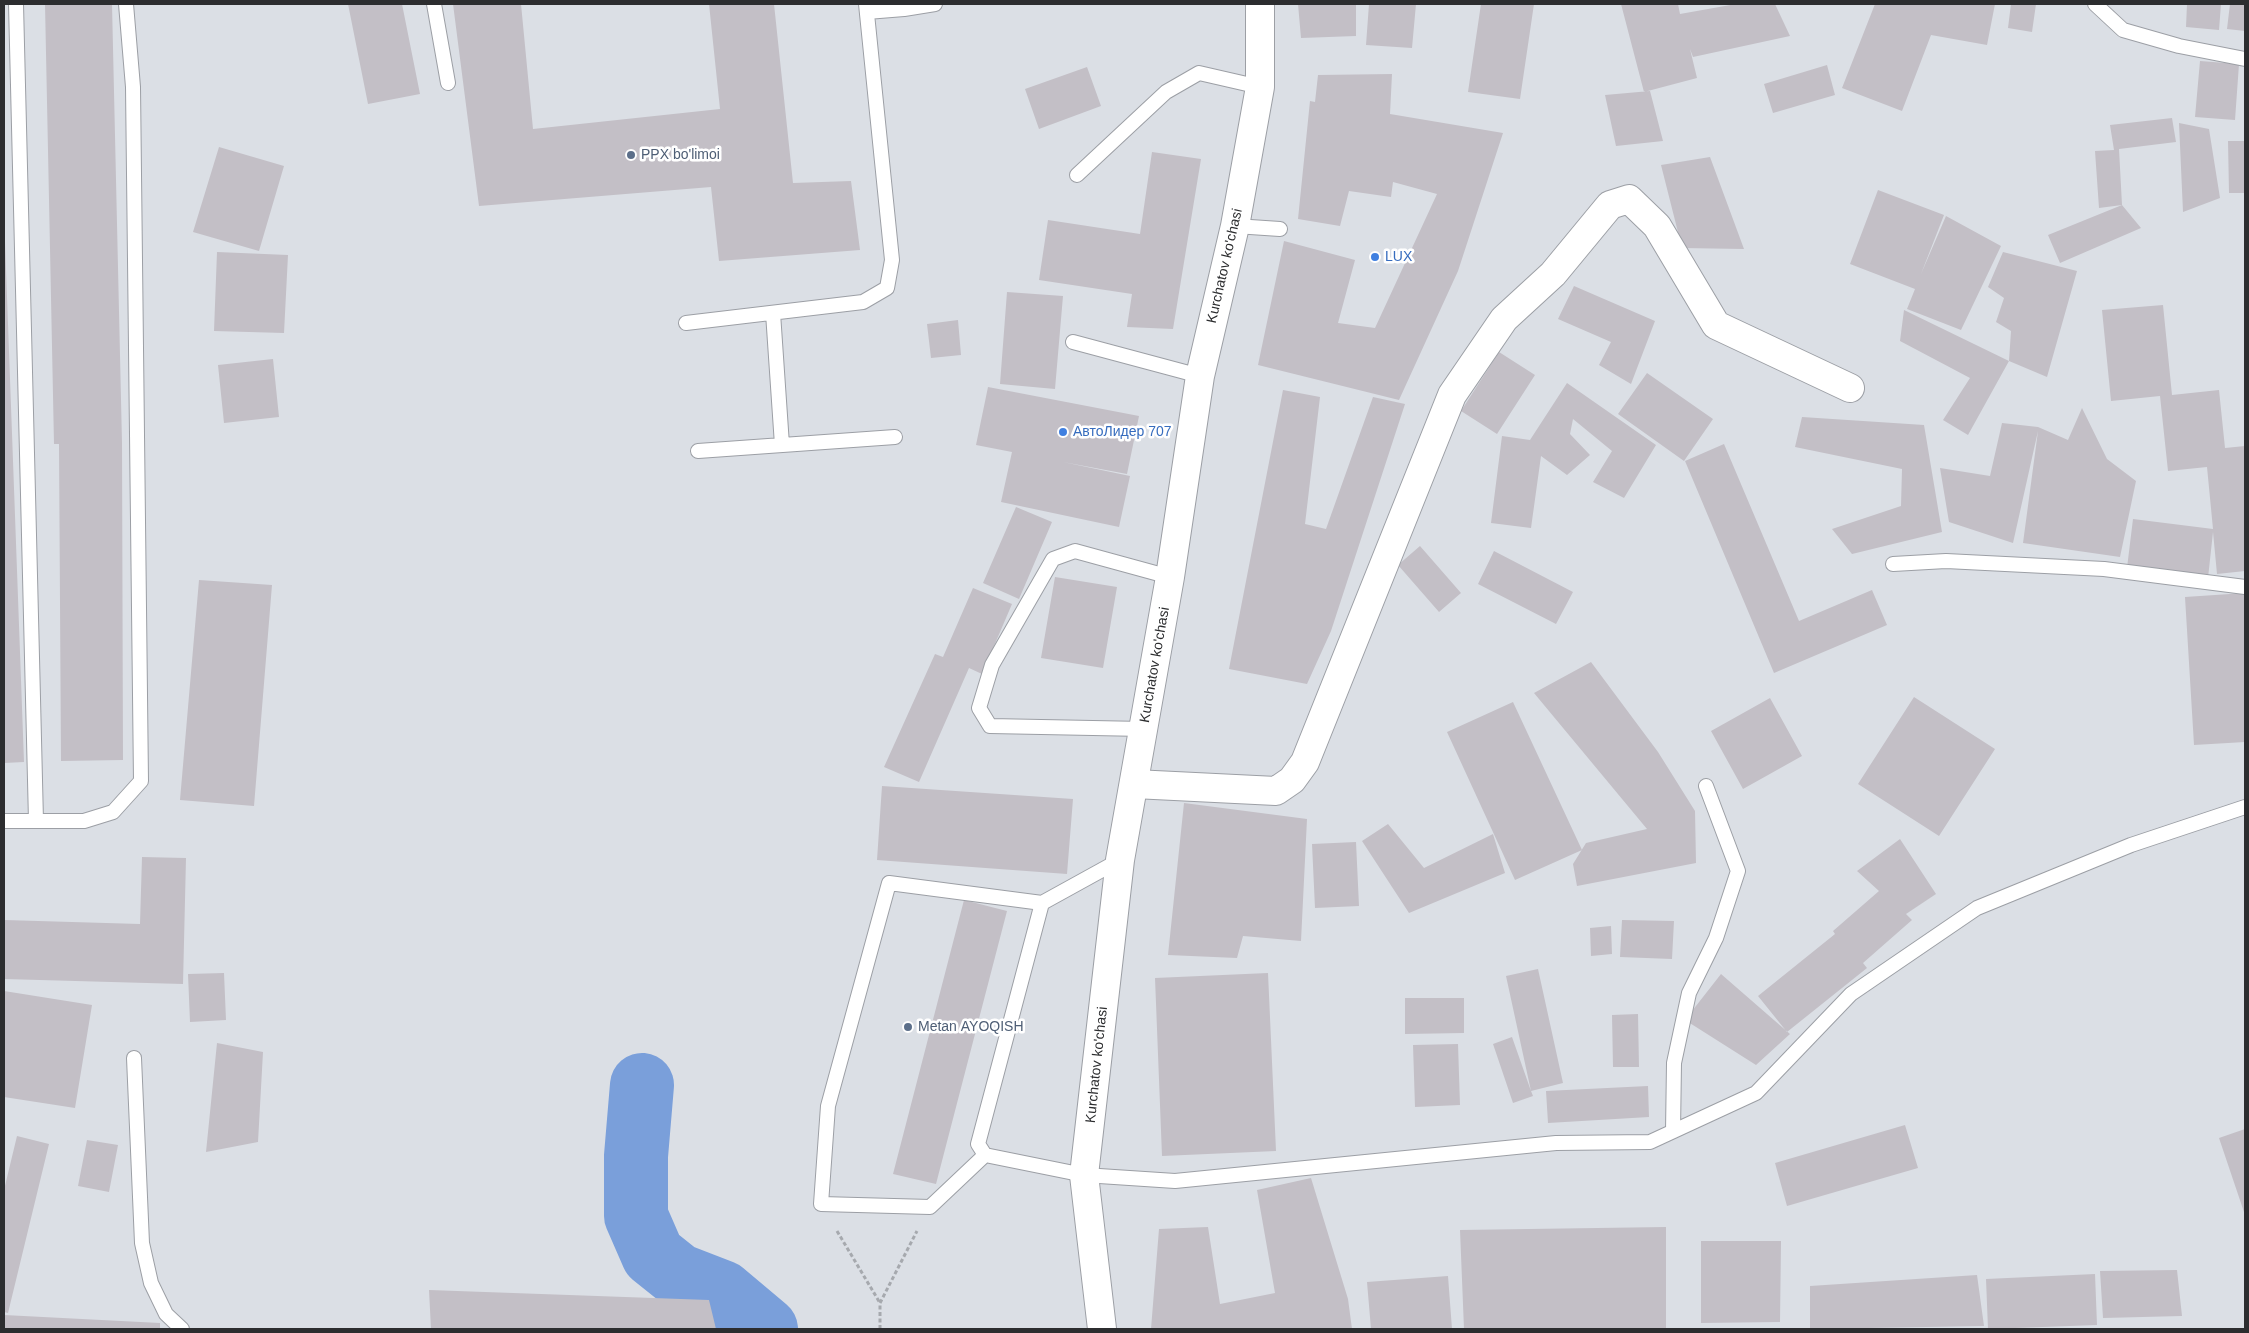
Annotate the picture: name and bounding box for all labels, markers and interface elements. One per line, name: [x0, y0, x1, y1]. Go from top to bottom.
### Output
place label: PPX bo'limoi: [641, 147, 720, 163]
marker: PPX bo'limoi: [625, 149, 637, 161]
street label: Kurchatov ko'chasi: [1204, 207, 1246, 325]
place label: LUX: [1385, 249, 1412, 265]
marker: LUX: [1369, 251, 1381, 263]
place label: АвтоЛидер 707: [1073, 424, 1172, 440]
marker: АвтоЛидер 707: [1057, 426, 1069, 438]
street label: Kurchatov ko'chasi: [1137, 606, 1173, 724]
street label: Kurchatov ko'chasi: [1083, 1006, 1111, 1124]
place label: Metan AYOQISH: [918, 1019, 1024, 1035]
marker: Metan AYOQISH: [902, 1021, 914, 1033]

